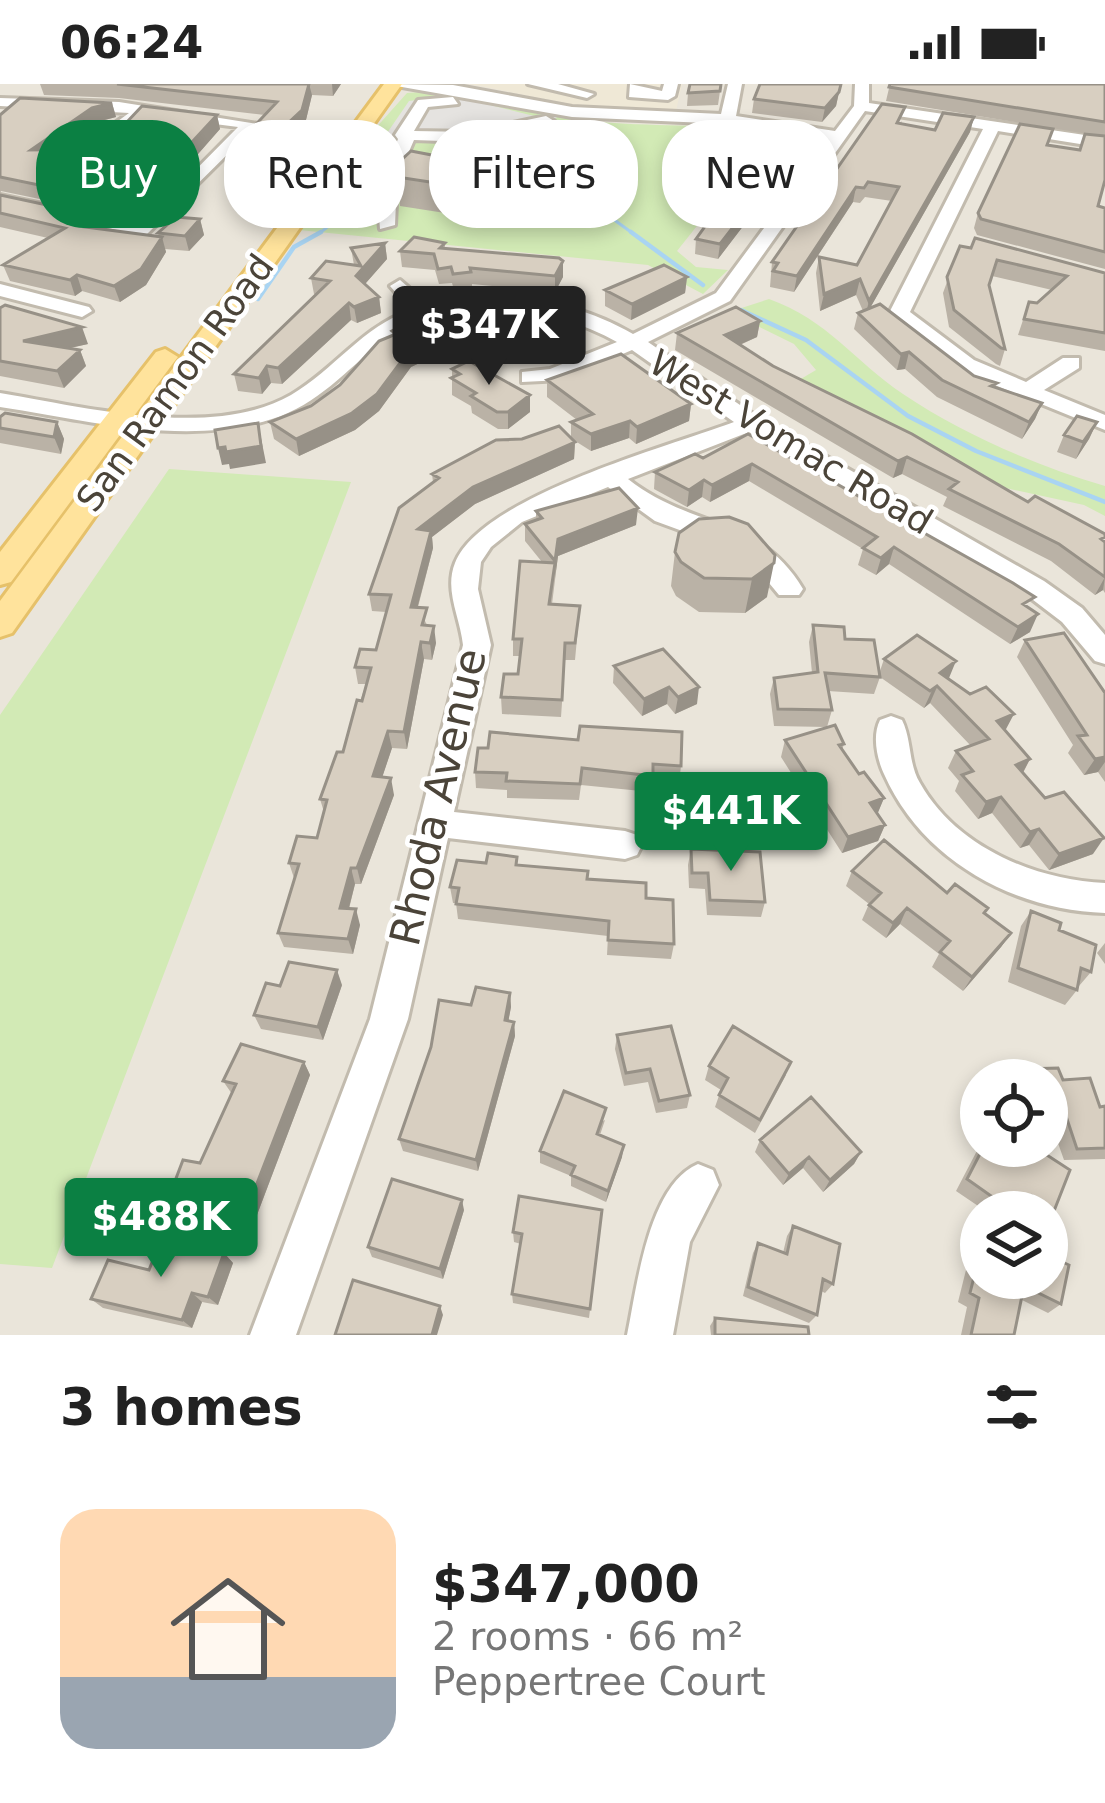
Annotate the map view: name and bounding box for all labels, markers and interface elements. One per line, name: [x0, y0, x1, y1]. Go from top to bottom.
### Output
text: 06:24: [60, 16, 203, 69]
chip: Buy: [36, 120, 200, 228]
chip: Rent: [224, 120, 405, 228]
chip: Filters: [429, 120, 638, 228]
chip: New: [662, 120, 838, 228]
street label: San Ramon Road: [68, 247, 282, 519]
pin: $347K: [405, 286, 573, 388]
text: $347K: [420, 302, 558, 347]
street label: West Vomac Road: [642, 341, 940, 543]
street label: Rhoda Avenue: [380, 644, 496, 950]
pin: $441K: [647, 772, 815, 874]
text: $441K: [662, 788, 800, 833]
map controls: [960, 1059, 1068, 1299]
button: locate: [960, 1059, 1068, 1167]
pin: $488K: [77, 1178, 245, 1280]
button: layers: [960, 1191, 1068, 1299]
text: $488K: [92, 1194, 230, 1239]
icon: filters: [979, 1374, 1045, 1440]
text: 3 homes: [60, 1378, 303, 1437]
text: $347,000: [432, 1555, 700, 1614]
icon: home: [156, 1557, 300, 1701]
text: 2 rooms · 66 m²: [432, 1614, 743, 1659]
text: Peppertree Court: [432, 1659, 766, 1704]

